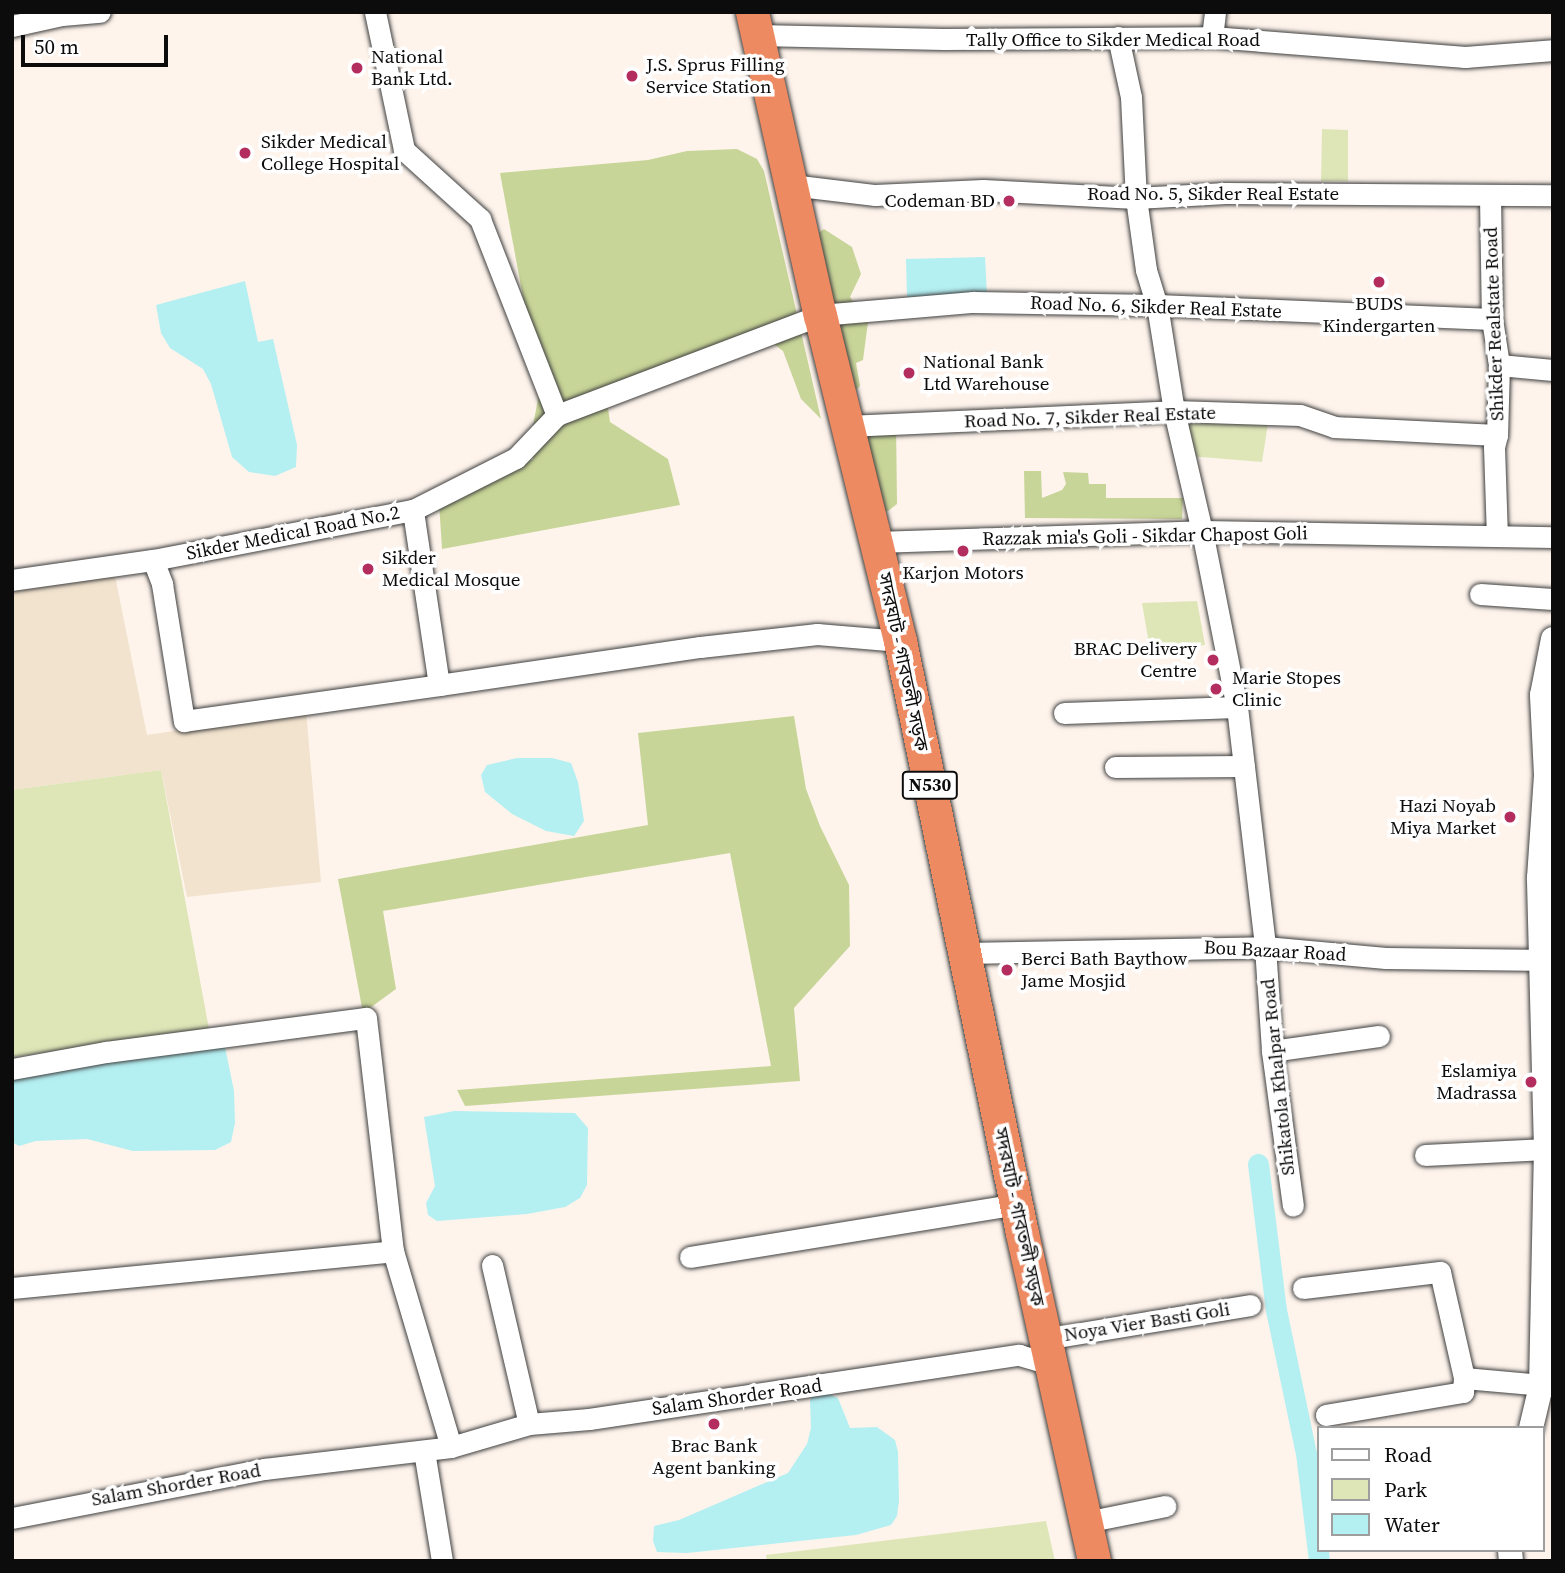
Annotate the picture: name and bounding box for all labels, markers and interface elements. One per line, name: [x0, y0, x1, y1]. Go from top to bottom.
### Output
scale bar: [24, 21, 172, 65]
street label: Tally Office to Sikder Medical Road: [966, 29, 1260, 51]
text: 50 m: [34, 32, 79, 61]
place label: National Bank Ltd.: [371, 46, 453, 90]
place label: J.S. Sprus Filling Service Station: [646, 54, 785, 98]
marker: National Bank Ltd.: [349, 60, 365, 76]
marker: J.S. Sprus Filling Service Station: [624, 68, 640, 84]
place label: Sikder Medical College Hospital: [261, 131, 399, 175]
marker: Sikder Medical College Hospital: [235, 143, 255, 163]
street label: Road No. 5, Sikder Real Estate: [1087, 183, 1339, 205]
place label: Codeman BD: [884, 190, 995, 212]
marker: Codeman BD: [1001, 193, 1017, 209]
street label: Shikder Realstate Road: [1479, 227, 1509, 421]
marker: BUDS Kindergarten: [1371, 274, 1387, 290]
street label: Road No. 6, Sikder Real Estate: [1030, 291, 1282, 323]
place label: BUDS Kindergarten: [1323, 293, 1435, 337]
place label: National Bank Ltd Warehouse: [923, 351, 1050, 395]
marker: National Bank Ltd Warehouse: [901, 365, 917, 381]
street label: Road No. 7, Sikder Real Estate: [964, 401, 1216, 433]
street label: Sikder Medical Road No.2: [184, 501, 402, 565]
street label: Razzak mia's Goli - Sikdar Chapost Goli: [982, 522, 1308, 550]
marker: Karjon Motors: [955, 543, 971, 559]
place label: Sikder Medical Mosque: [382, 547, 521, 591]
marker: Sikder Medical Mosque: [360, 561, 376, 577]
place label: Karjon Motors: [902, 562, 1024, 584]
street label: সদরঘাট - গাবতলী সড়ক: [873, 571, 933, 753]
place label: BRAC Delivery Centre: [1074, 638, 1197, 682]
marker: BRAC Delivery Centre: [1203, 650, 1223, 670]
place label: Marie Stopes Clinic: [1232, 667, 1341, 711]
marker: Marie Stopes Clinic: [1206, 679, 1226, 699]
road number: N530: [900, 770, 960, 800]
place label: Hazi Noyab Miya Market: [1390, 795, 1496, 839]
marker: Hazi Noyab Miya Market: [1502, 809, 1518, 825]
street label: Bou Bazaar Road: [1203, 936, 1347, 966]
place label: Berci Bath Baythow Jame Mosjid: [1021, 948, 1187, 992]
marker: Berci Bath Baythow Jame Mosjid: [999, 962, 1015, 978]
street label: Shikatola Khalpar Road: [1256, 977, 1300, 1177]
place label: Eslamiya Madrassa: [1436, 1060, 1517, 1104]
marker: Eslamiya Madrassa: [1523, 1074, 1539, 1090]
street label: সদরঘাট - গাবতলী সড়ক: [989, 1126, 1049, 1308]
street label: Noya Vier Basti Goli: [1062, 1298, 1232, 1346]
street label: Salam Shorder Road: [651, 1374, 823, 1420]
marker: Brac Bank Agent banking: [706, 1416, 722, 1432]
legend: [1316, 1426, 1544, 1552]
place label: Brac Bank Agent banking: [652, 1435, 776, 1479]
text: Road: [1384, 1440, 1432, 1469]
street label: Salam Shorder Road: [90, 1459, 262, 1511]
text: Park: [1384, 1475, 1427, 1504]
text: Water: [1384, 1510, 1440, 1539]

